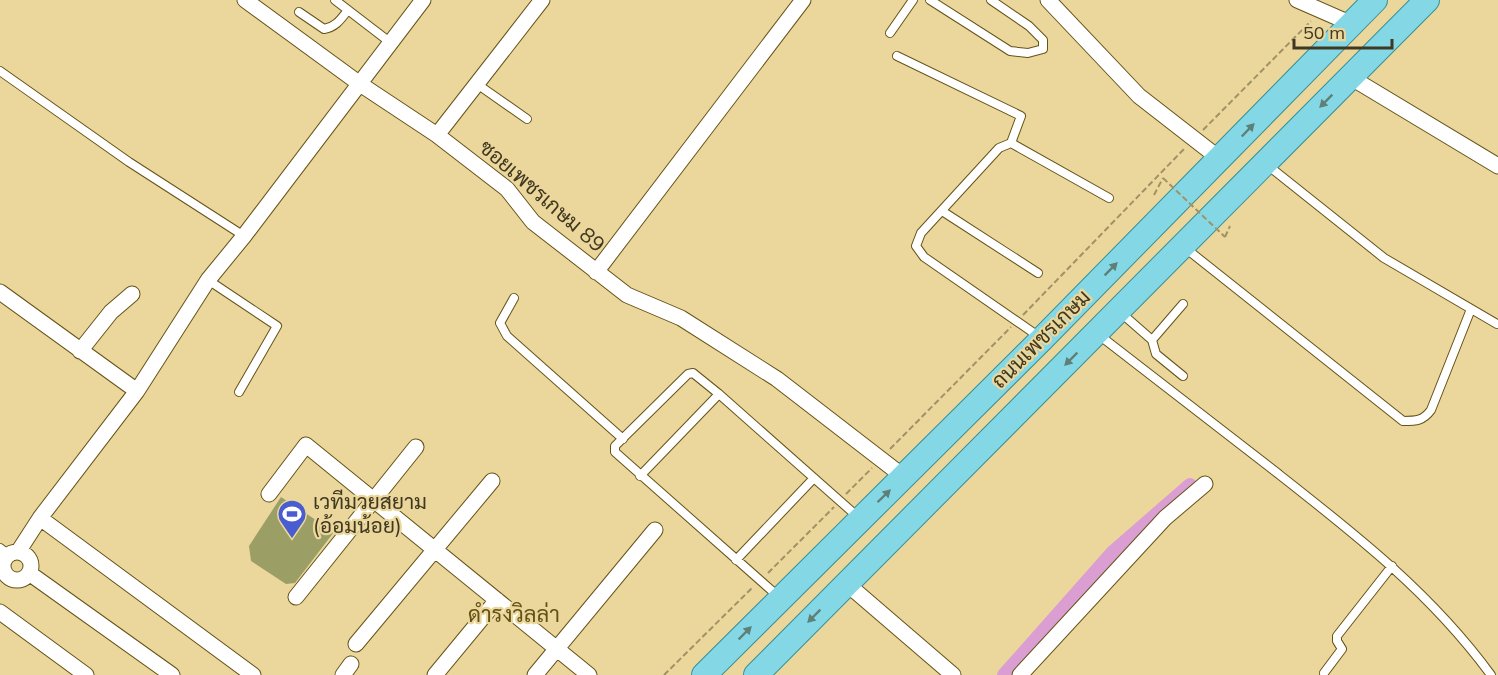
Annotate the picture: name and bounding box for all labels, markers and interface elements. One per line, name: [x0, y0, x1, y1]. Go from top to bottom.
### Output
scale bar: [1294, 12, 1392, 50]
text: 50 m: [1303, 21, 1345, 44]
one-way arrow: [1320, 94, 1334, 108]
one-way arrow: [1240, 124, 1254, 138]
street label: ซอยเพชรเกษม 89: [474, 134, 611, 257]
one-way arrow: [1103, 262, 1117, 276]
street label: ถนนเพชรเกษม: [985, 283, 1095, 393]
one-way arrow: [1064, 351, 1078, 365]
place label: เวทีมวยสยาม (อ้อมน้อย): [313, 488, 427, 538]
one-way arrow: [877, 490, 891, 504]
sports icon: เวทีมวยสยาม (อ้อมน้อย): [276, 498, 308, 540]
district label: ดำรงวิลล่า: [468, 600, 560, 628]
one-way arrow: [808, 608, 822, 622]
one-way arrow: [738, 627, 752, 641]

